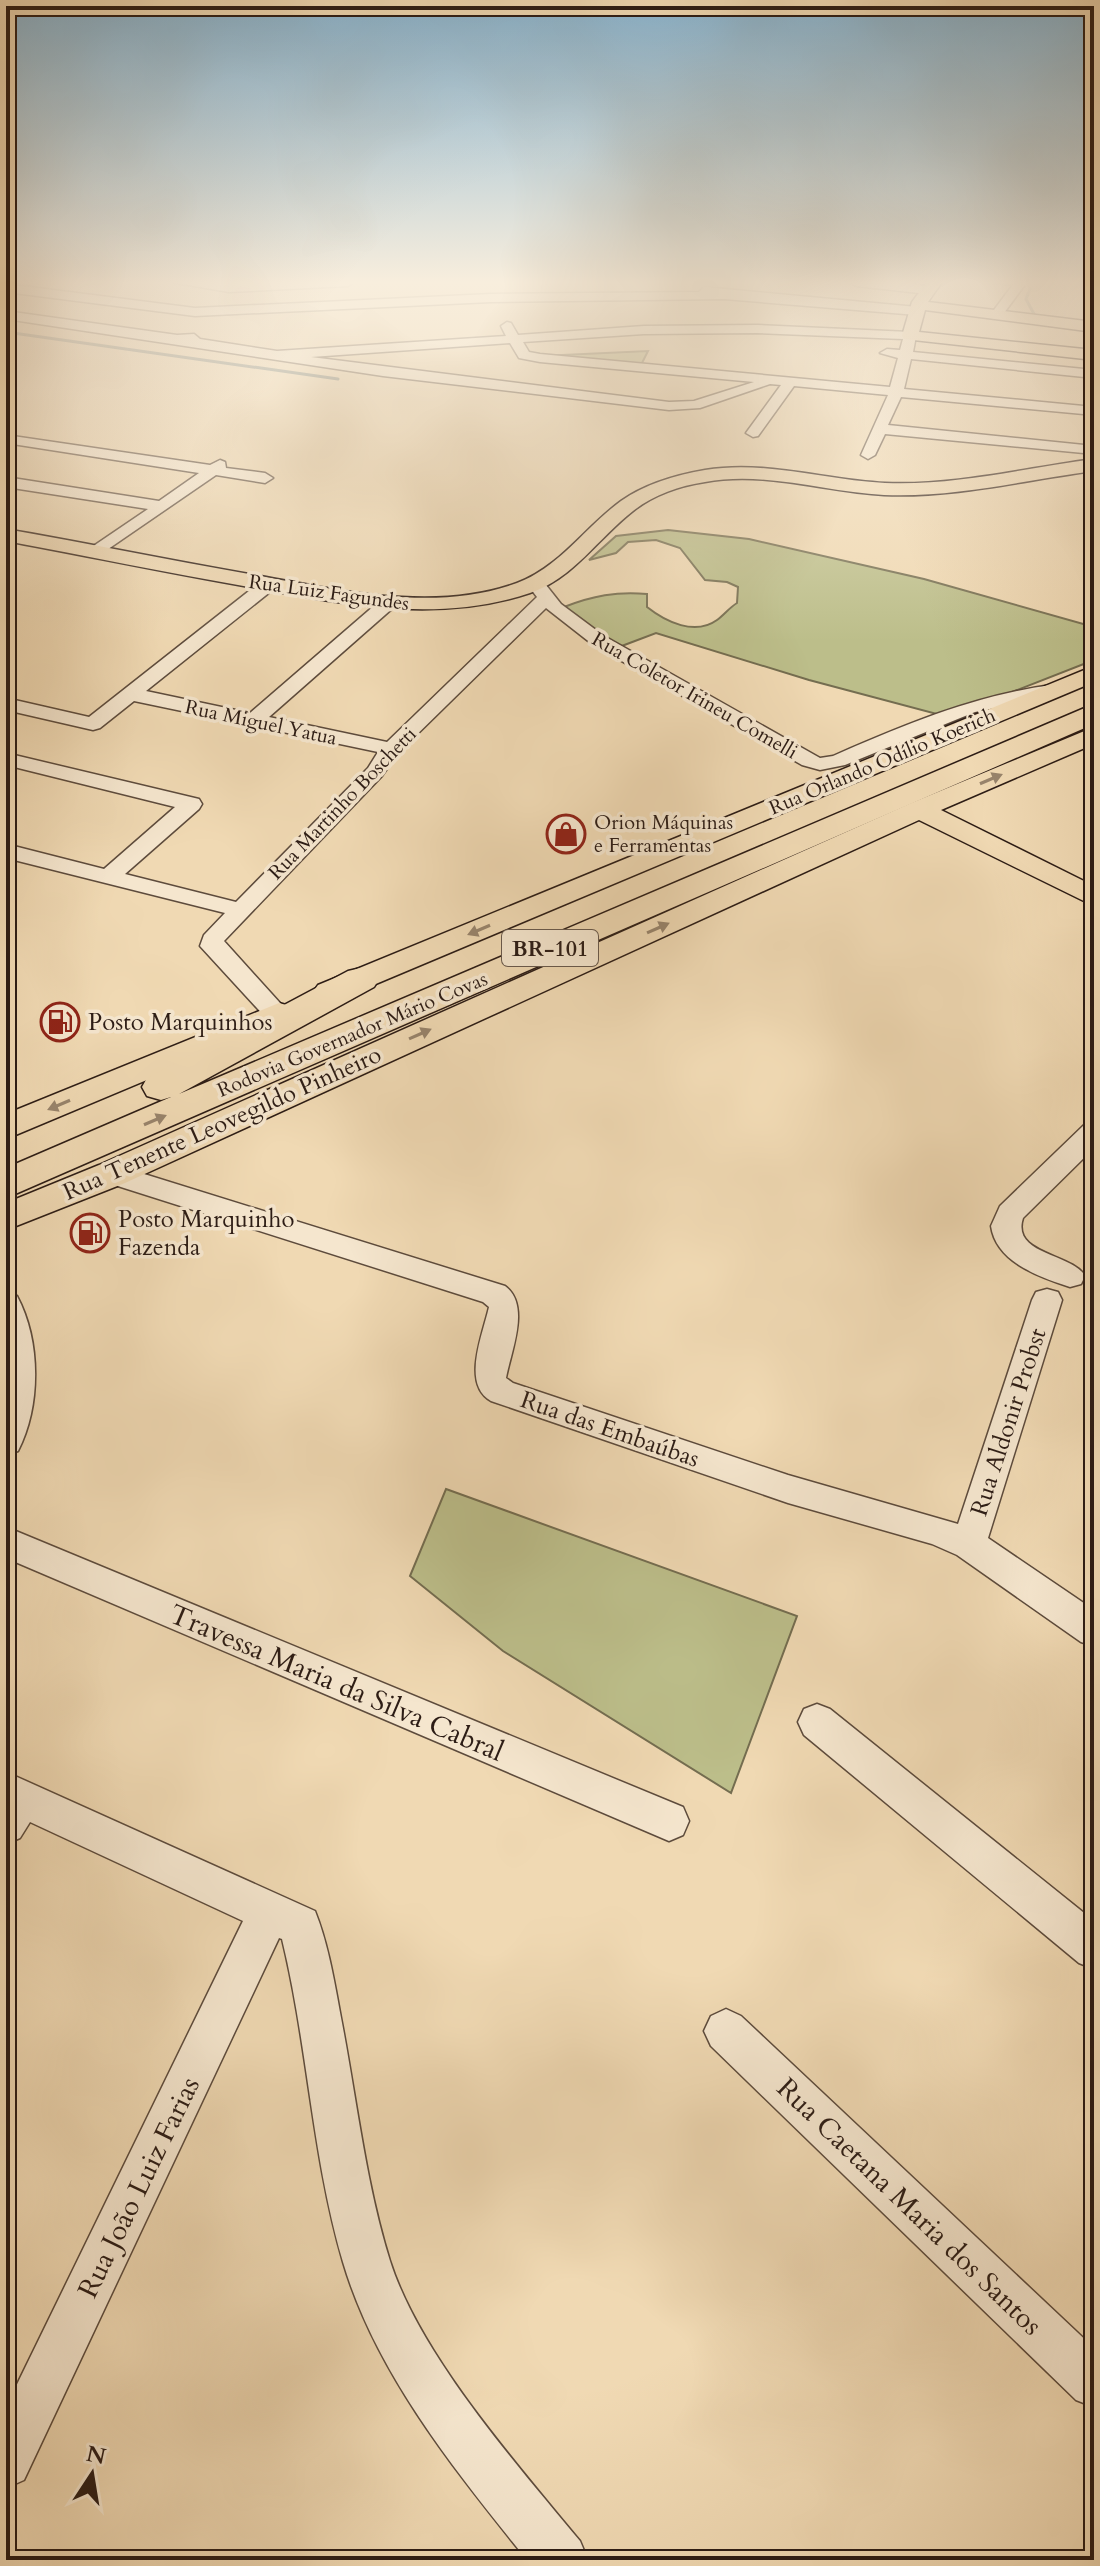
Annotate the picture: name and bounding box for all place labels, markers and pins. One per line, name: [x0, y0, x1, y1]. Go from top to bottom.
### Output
place label: Orion Máquinas e Ferramentas: [594, 809, 733, 859]
shop icon: Orion Máquinas e Ferramentas: [545, 813, 587, 855]
fuel station icon: Posto Marquinhos: [39, 1001, 81, 1043]
place label: Posto Marquinhos: [88, 1006, 273, 1039]
place label: Posto Marquinho Fazenda: [118, 1203, 295, 1264]
fuel station icon: Posto Marquinho Fazenda: [69, 1212, 111, 1254]

